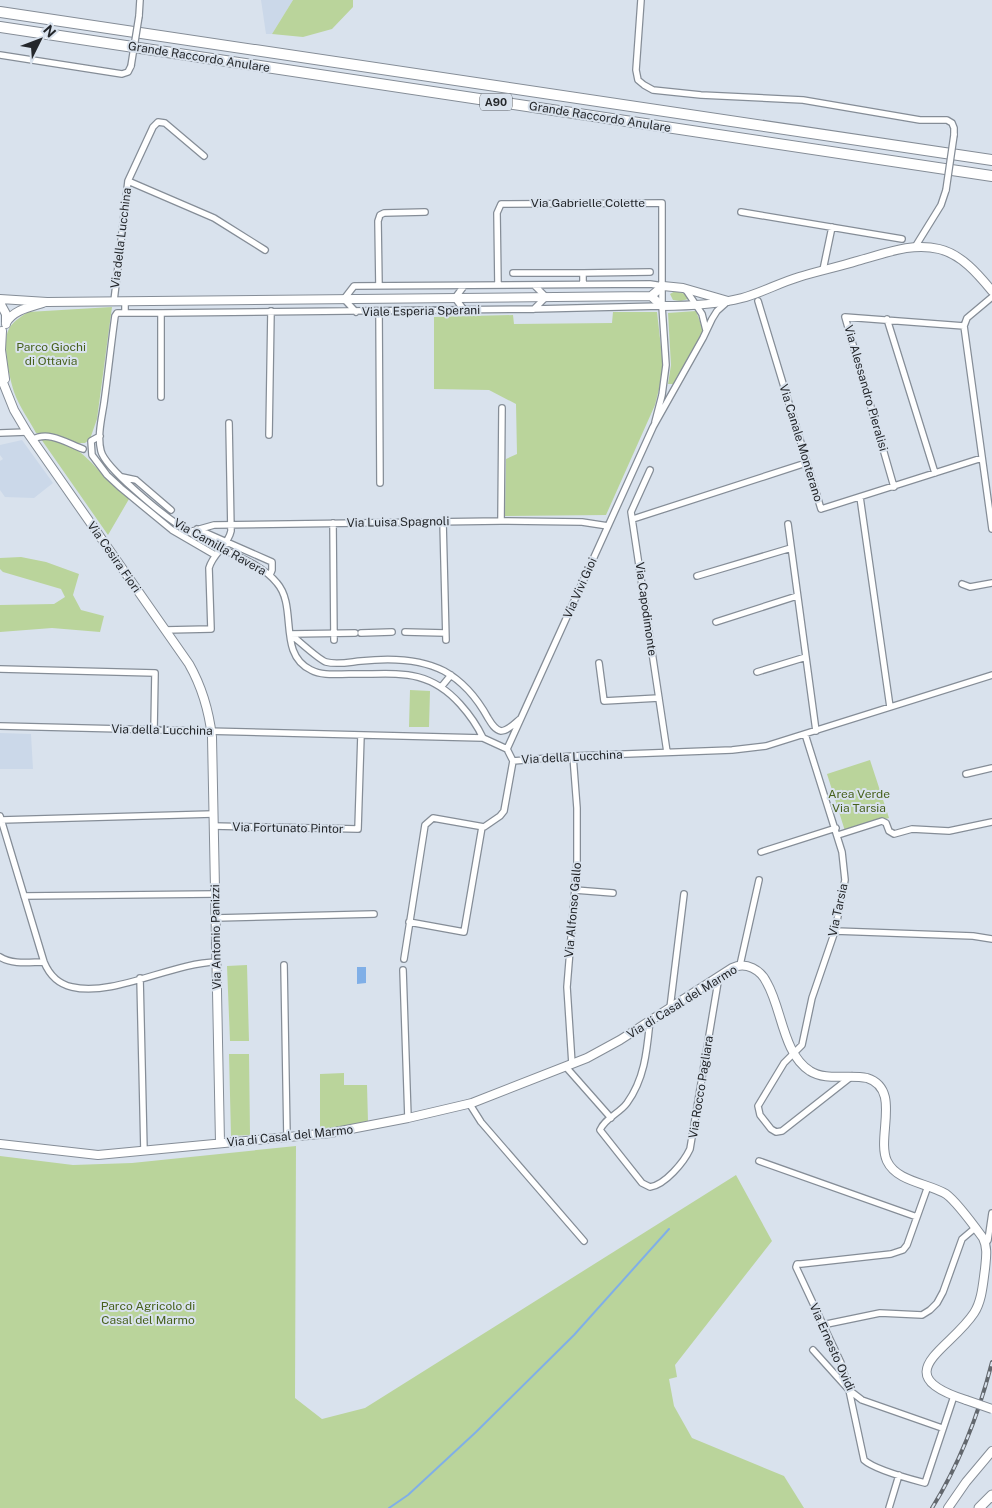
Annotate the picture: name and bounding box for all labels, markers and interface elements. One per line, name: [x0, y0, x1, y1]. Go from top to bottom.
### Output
north arrow: [15, 15, 65, 65]
text: N: [40, 22, 59, 41]
street label: Grande Raccordo Anulare: [127, 39, 271, 75]
road number: A90: [480, 94, 512, 110]
street label: Grande Raccordo Anulare: [528, 99, 672, 135]
street label: Via della Lucchina: [108, 187, 134, 289]
street label: Via Gabrielle Colette: [531, 196, 645, 210]
street label: Viale Esperia Sperani: [362, 303, 480, 319]
street label: Via Alessandro Pieralisi: [841, 323, 891, 453]
park label: Parco Giochi di Ottavia: [16, 340, 86, 368]
street label: Via Canale Monterano: [776, 383, 826, 504]
street label: Via Luisa Spagnoli: [347, 514, 449, 530]
street label: Via Camilla Ravera: [171, 516, 269, 578]
street label: Via Cesira Fiori: [84, 519, 144, 595]
street label: Via Vivi Gioi: [560, 556, 600, 620]
street label: Via Capodimonte: [632, 561, 660, 657]
street label: Via della Lucchina: [111, 722, 213, 738]
street label: Via della Lucchina: [521, 747, 623, 767]
park label: Area Verde Via Tarsia: [828, 787, 890, 815]
street label: Via Fortunato Pintor: [232, 820, 344, 836]
street label: Via Alfonso Gallo: [562, 862, 584, 958]
street label: Via Tarsia: [826, 882, 850, 938]
street label: Via Antonio Panizzi: [208, 884, 224, 990]
street label: Via di Casal del Marmo: [624, 962, 740, 1042]
street label: Via Rocco Pagliara: [686, 1035, 716, 1139]
street label: Via di Casal del Marmo: [226, 1122, 354, 1150]
park label: Parco Agricolo di Casal del Marmo: [101, 1299, 195, 1327]
street label: Via Ernesto Ovidi: [806, 1301, 858, 1393]

